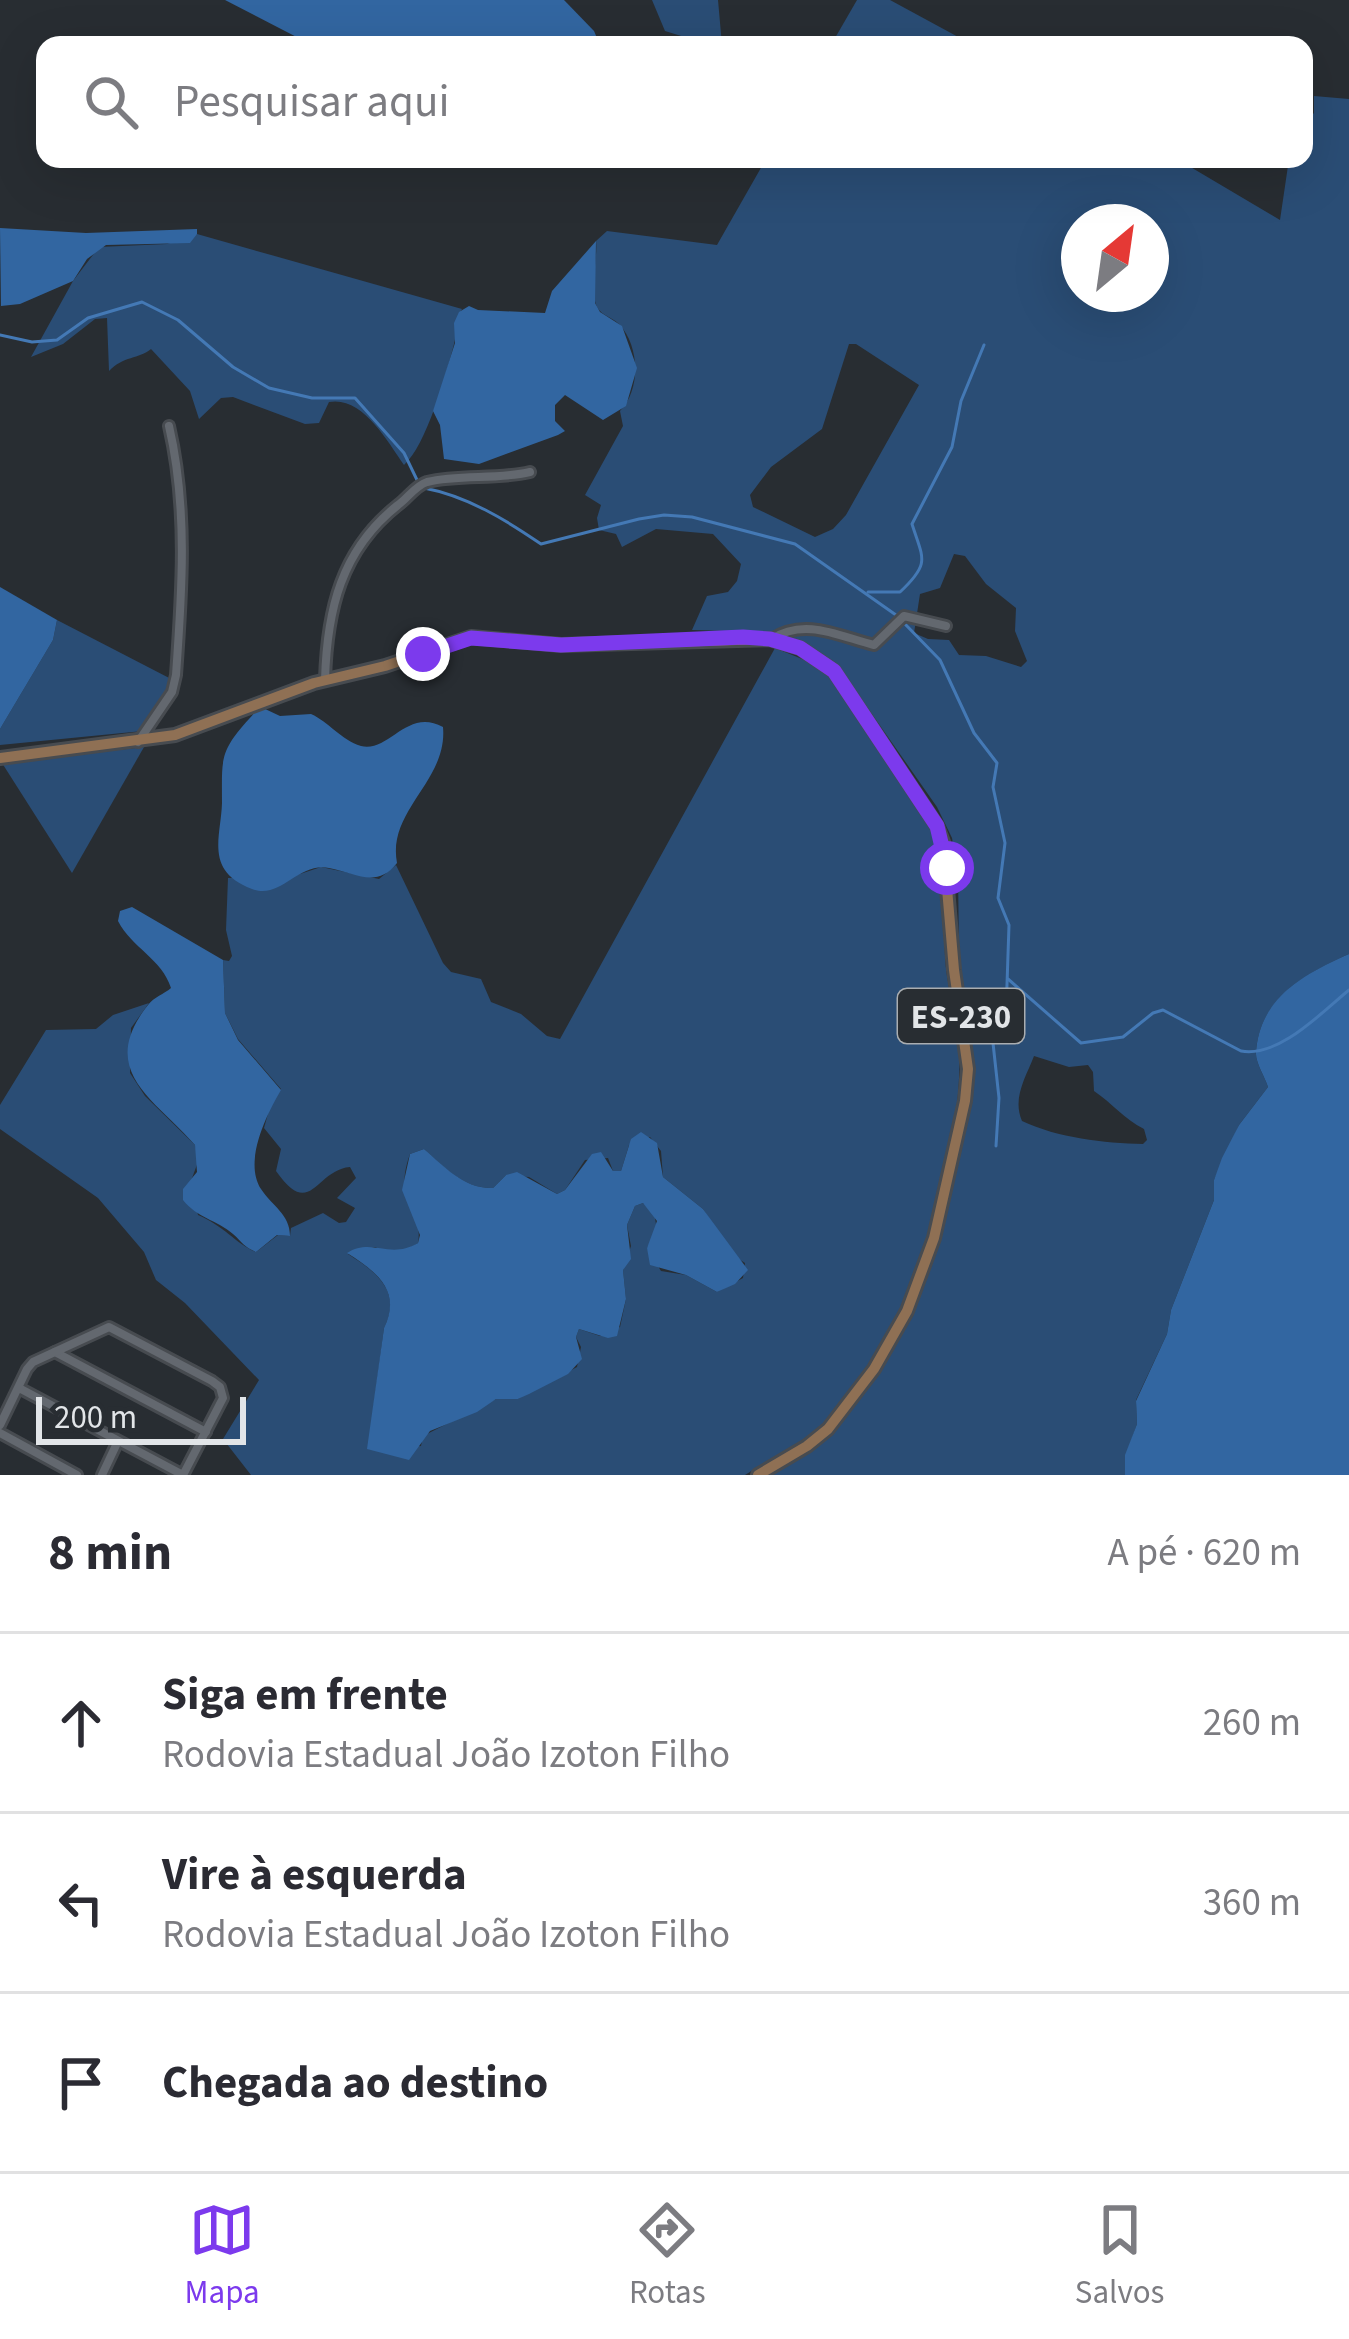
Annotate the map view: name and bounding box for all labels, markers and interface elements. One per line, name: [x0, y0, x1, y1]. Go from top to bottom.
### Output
search box: [36, 36, 1313, 168]
icon: search: [78, 69, 144, 135]
text: Pesquisar aqui: [174, 70, 449, 134]
north arrow: [1061, 204, 1169, 312]
route end: [396, 627, 450, 681]
route start: [920, 841, 974, 895]
road number: ES-230: [898, 989, 1024, 1043]
scale bar: [36, 1391, 246, 1444]
text: 200 m: [54, 1394, 137, 1441]
text: 8 min: [48, 1517, 172, 1589]
text: A pé · 620 m: [1107, 1525, 1301, 1581]
text: Siga em frente: [162, 1663, 448, 1727]
icon: ahead: [48, 1690, 114, 1756]
text: 260 m: [1203, 1695, 1301, 1751]
text: Rodovia Estadual João Izoton Filho: [162, 1727, 730, 1783]
text: Vire à esquerda: [162, 1843, 467, 1907]
icon: left: [48, 1870, 114, 1936]
text: 360 m: [1203, 1875, 1301, 1931]
text: Rodovia Estadual João Izoton Filho: [162, 1907, 730, 1963]
icon: arrive: [48, 2050, 114, 2116]
text: Chegada ao destino: [162, 2051, 548, 2115]
tab: Mapa: [185, 2197, 260, 2316]
tab: Rotas: [629, 2197, 706, 2316]
tab: Salvos: [1075, 2197, 1164, 2316]

